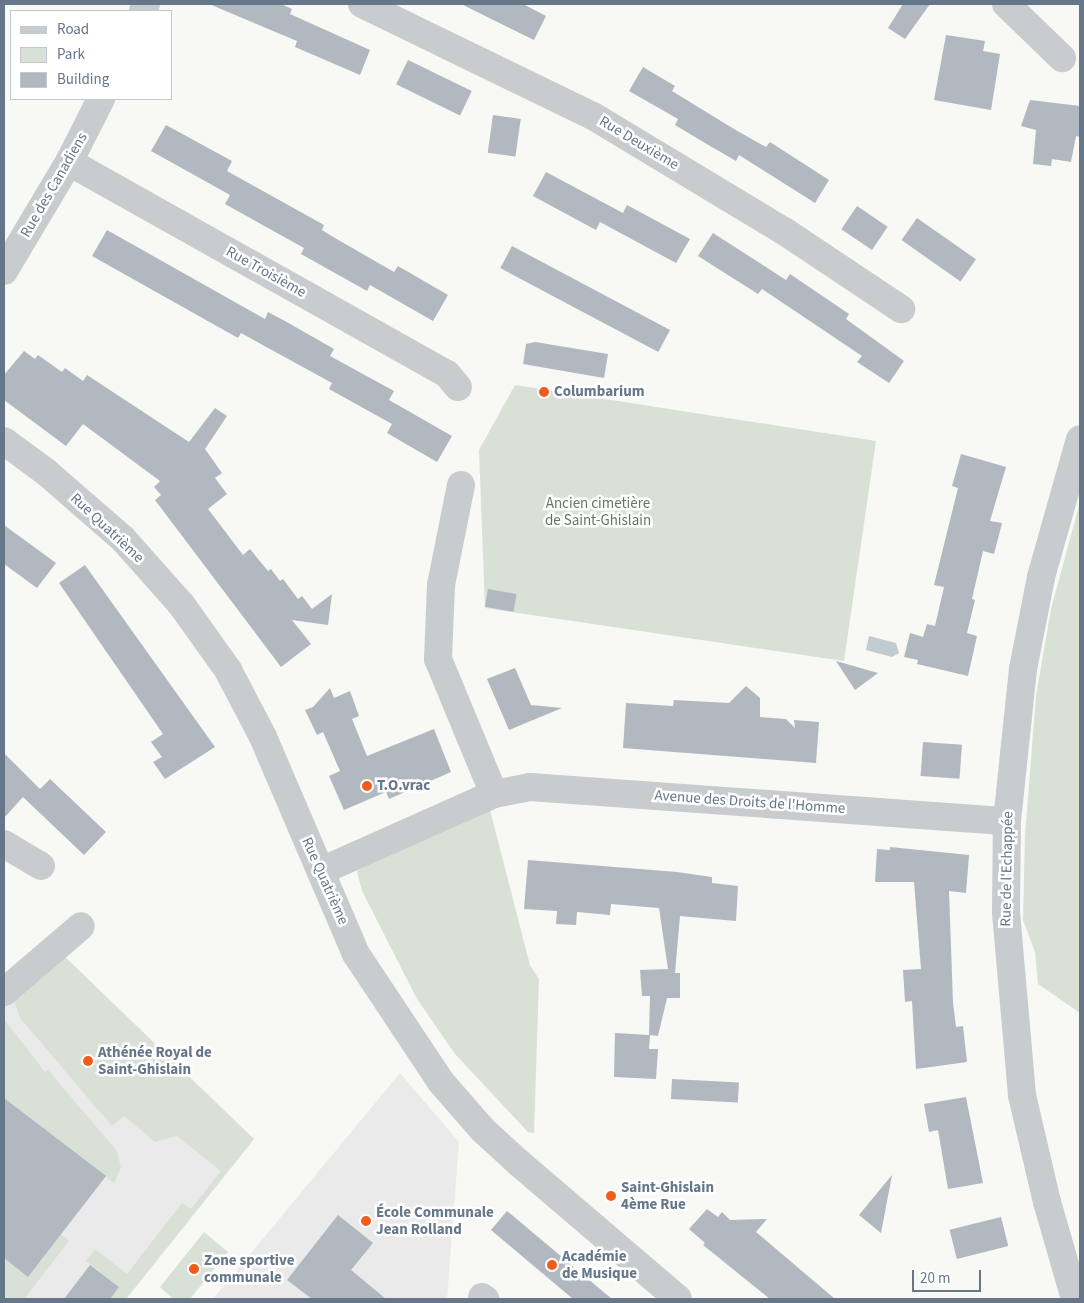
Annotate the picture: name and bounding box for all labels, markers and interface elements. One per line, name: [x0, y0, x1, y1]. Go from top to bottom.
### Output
legend: [10, 10, 172, 100]
text: Road: [57, 19, 89, 40]
text: Park: [57, 44, 85, 65]
text: Building: [57, 69, 109, 90]
street label: Rue Deuxième: [596, 112, 682, 174]
street label: Rue des Canadiens: [17, 129, 91, 241]
street label: Rue Troisième: [223, 243, 309, 301]
place label: Columbarium: [554, 383, 645, 401]
marker: Columbarium: [538, 386, 550, 398]
street label: Rue Quatrième: [67, 489, 147, 567]
park label: Ancien cimetière de Saint-Ghislain: [545, 494, 651, 529]
place label: T.O.vrac: [377, 777, 430, 795]
marker: T.O.vrac: [361, 780, 373, 792]
street label: Avenue des Droits de l'Homme: [654, 786, 846, 818]
street label: Rue de l'Echappée: [997, 811, 1017, 927]
street label: Rue Quatrième: [298, 834, 352, 928]
place label: Athénée Royal de Saint-Ghislain: [98, 1043, 212, 1078]
marker: Athénée Royal de Saint-Ghislain: [82, 1055, 94, 1067]
place label: Saint-Ghislain 4ème Rue: [621, 1178, 714, 1213]
marker: Saint-Ghislain 4ème Rue: [605, 1190, 617, 1202]
place label: École Communale Jean Rolland: [376, 1203, 494, 1238]
marker: École Communale Jean Rolland: [360, 1215, 372, 1227]
place label: Académie de Musique: [562, 1247, 637, 1282]
place label: Zone sportive communale: [204, 1251, 295, 1286]
marker: Académie de Musique: [546, 1259, 558, 1271]
scale bar: [914, 1260, 983, 1292]
marker: Zone sportive communale: [188, 1263, 200, 1275]
text: 20 m: [920, 1268, 950, 1289]

